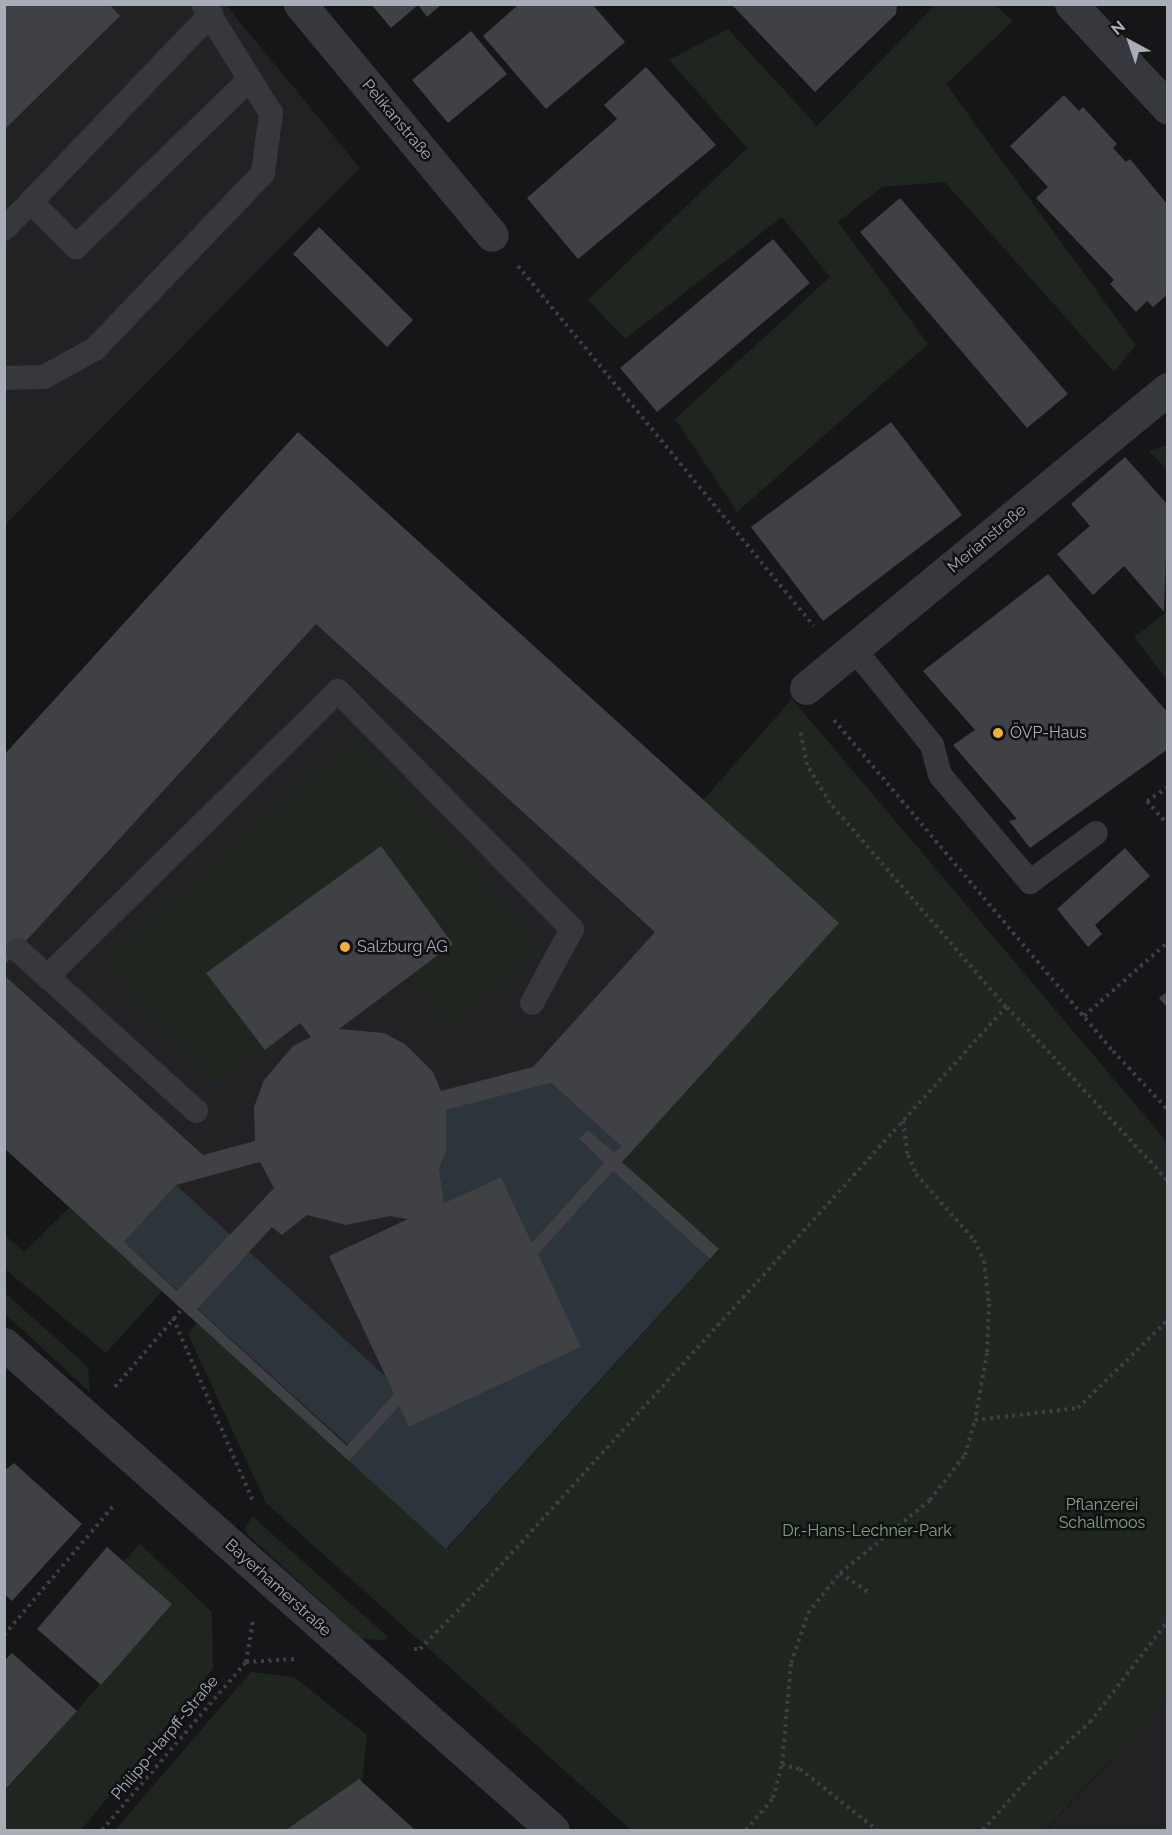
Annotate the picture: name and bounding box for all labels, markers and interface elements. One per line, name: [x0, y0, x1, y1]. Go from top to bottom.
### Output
north arrow: [1100, 12, 1160, 72]
text: N: [1107, 17, 1129, 39]
street label: Pelikanstraße: [358, 76, 436, 164]
street label: Merianstraße: [944, 501, 1030, 577]
place label: ÖVP-Haus: [1010, 723, 1087, 743]
marker: ÖVP-Haus: [991, 726, 1005, 740]
place label: Salzburg AG: [357, 937, 448, 957]
marker: Salzburg AG: [338, 940, 352, 954]
park label: Pflanzerei Schallmoos: [1059, 1495, 1145, 1533]
park label: Dr.-Hans-Lechner-Park: [782, 1521, 952, 1541]
street label: Bayerhamerstraße: [221, 1535, 335, 1641]
street label: Philipp-Harpff-Straße: [108, 1672, 222, 1804]

